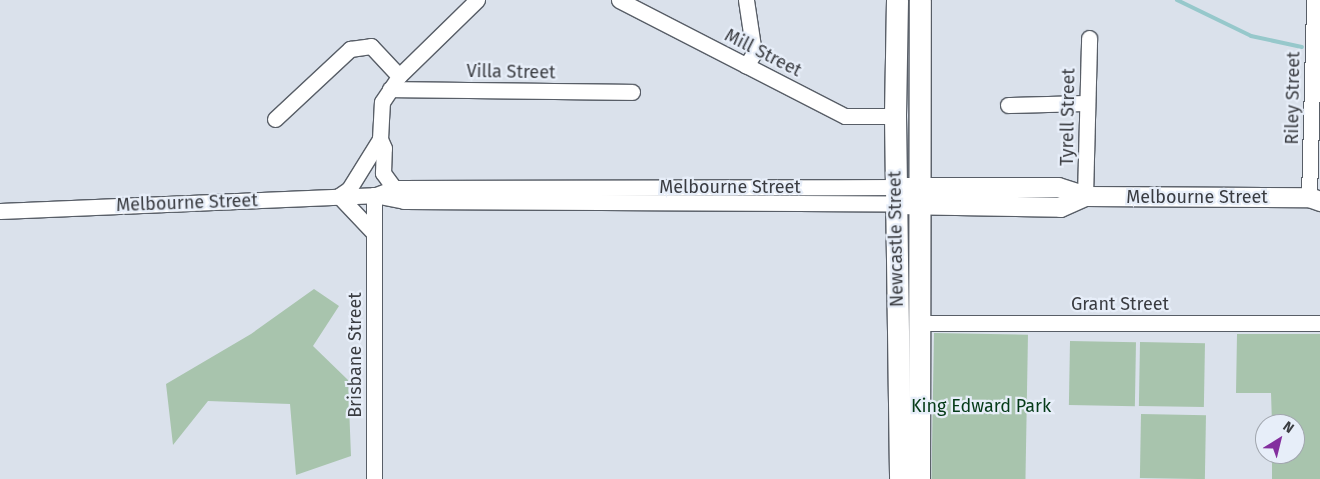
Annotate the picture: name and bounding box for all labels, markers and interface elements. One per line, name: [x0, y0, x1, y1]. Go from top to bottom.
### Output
street label: Mill Street: [721, 24, 805, 82]
street label: Riley Street: [1281, 51, 1305, 145]
street label: Villa Street: [466, 60, 556, 84]
street label: Tyrell Street: [1056, 68, 1080, 166]
street label: Newcastle Street: [884, 171, 908, 307]
street label: Melbourne Street: [659, 176, 801, 198]
street label: Melbourne Street: [1126, 186, 1268, 208]
street label: Melbourne Street: [116, 190, 258, 216]
street label: Brisbane Street: [344, 292, 366, 418]
street label: Grant Street: [1071, 293, 1169, 315]
park label: King Edward Park: [911, 395, 1051, 417]
north arrow: [1255, 414, 1305, 464]
text: N: [1280, 418, 1297, 437]

